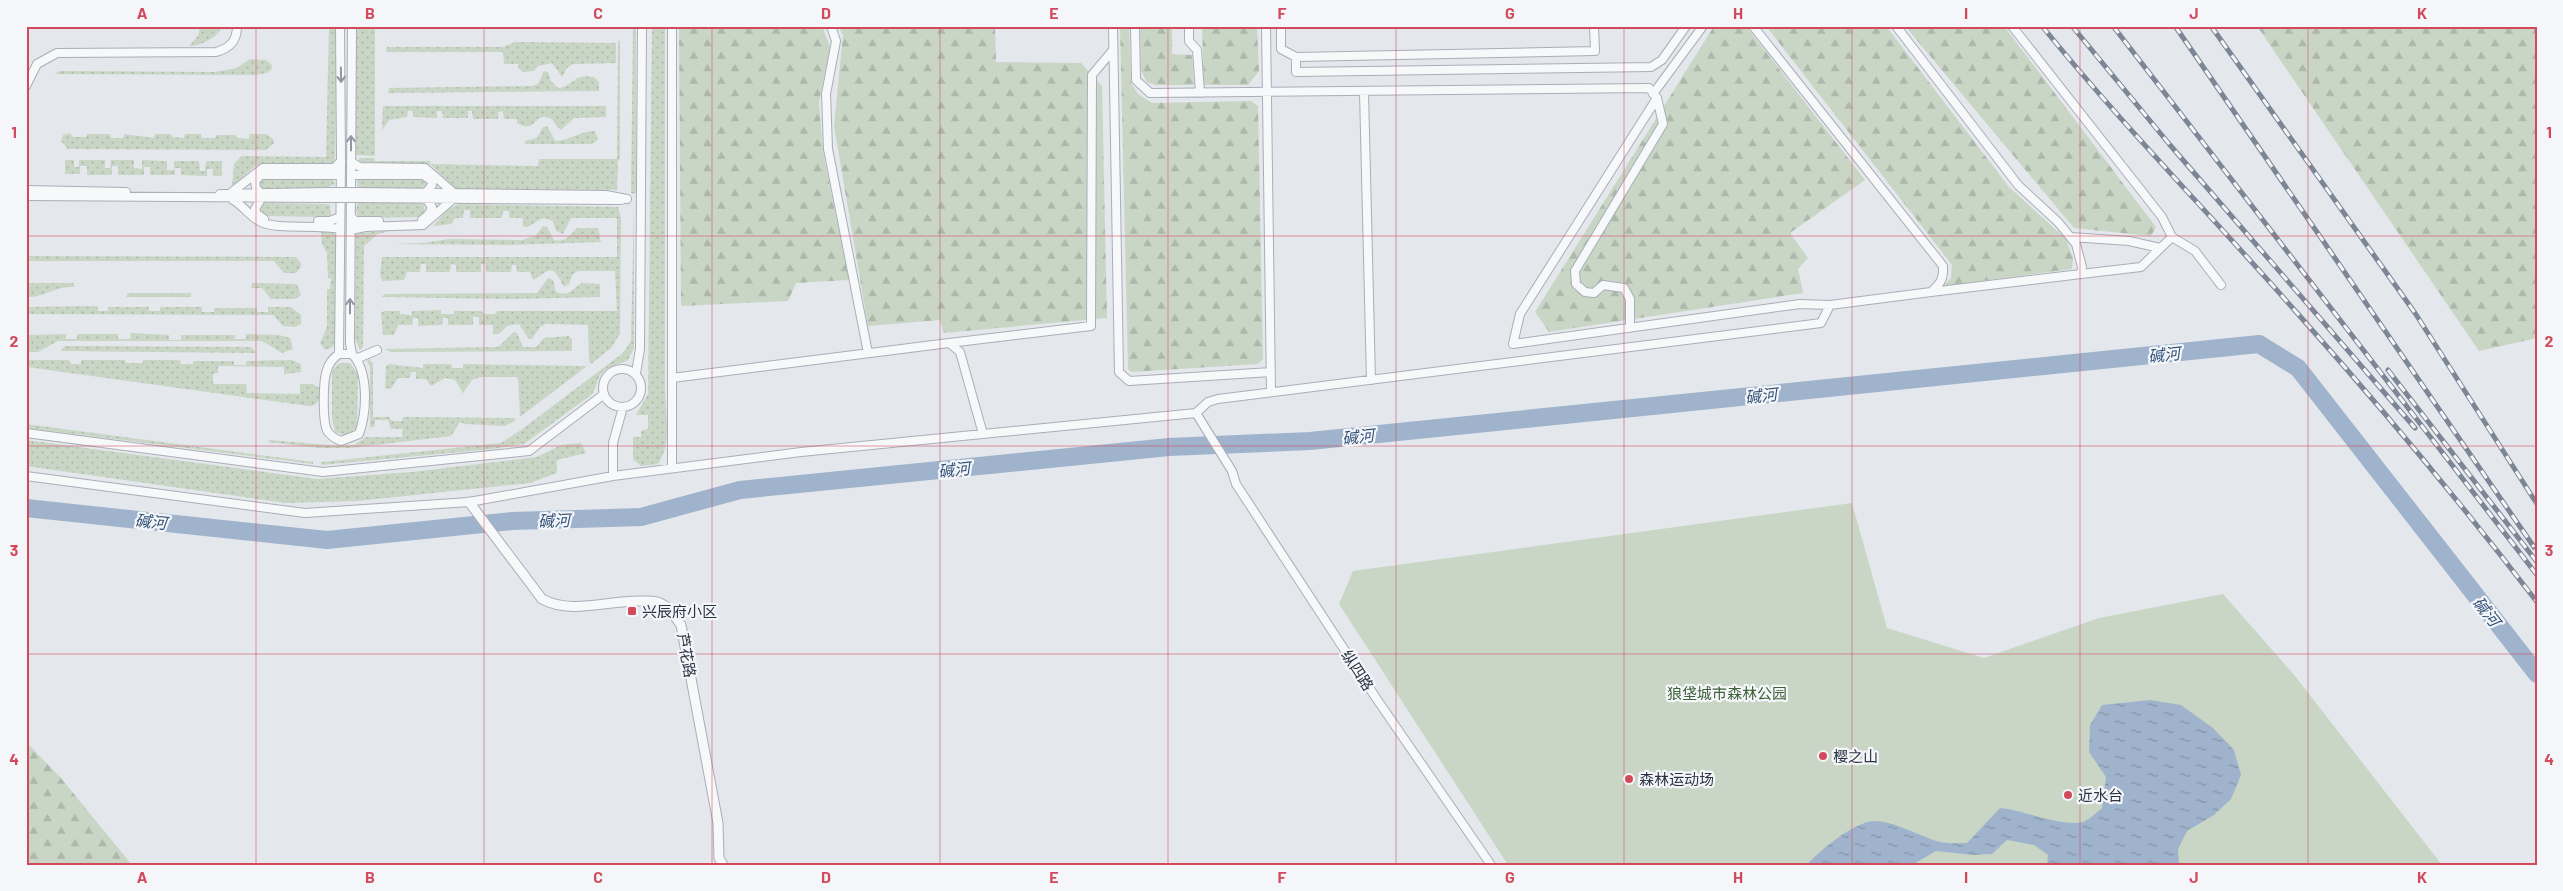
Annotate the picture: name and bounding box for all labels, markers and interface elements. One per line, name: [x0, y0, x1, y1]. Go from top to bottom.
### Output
text: A: [137, 3, 148, 22]
text: B: [365, 3, 375, 22]
text: C: [593, 3, 603, 22]
text: D: [821, 3, 831, 22]
text: E: [1049, 3, 1059, 22]
text: F: [1278, 3, 1287, 22]
text: G: [1505, 3, 1515, 22]
text: H: [1733, 3, 1743, 22]
text: I: [1964, 3, 1968, 22]
text: J: [2189, 3, 2199, 22]
text: K: [2417, 3, 2427, 22]
one-way arrow: [336, 67, 345, 83]
text: 1: [11, 122, 17, 141]
text: 1: [2546, 122, 2552, 141]
one-way arrow: [346, 136, 356, 152]
one-way arrow: [345, 298, 355, 314]
text: 2: [10, 331, 19, 350]
text: 2: [2545, 331, 2554, 350]
water label: 碱河: [2147, 343, 2184, 365]
water label: 碱河: [1744, 384, 1781, 406]
water label: 碱河: [1341, 425, 1378, 447]
water label: 碱河: [937, 458, 974, 480]
water label: 碱河: [134, 510, 171, 532]
water label: 碱河: [538, 510, 573, 530]
text: 3: [10, 540, 18, 559]
text: 3: [2545, 540, 2553, 559]
water label: 碱河: [2470, 593, 2506, 632]
place label: 兴辰府小区: [642, 602, 717, 620]
marker: 兴辰府小区: [626, 605, 638, 617]
street label: 芦花路: [674, 631, 700, 679]
street label: 纵四路: [1338, 646, 1378, 694]
park label: 狼垡城市森林公园: [1667, 684, 1787, 702]
place label: 樱之山: [1833, 747, 1878, 765]
text: 4: [9, 749, 19, 768]
text: 4: [2544, 749, 2554, 768]
marker: 樱之山: [1817, 750, 1829, 762]
place label: 森林运动场: [1639, 770, 1714, 788]
marker: 森林运动场: [1623, 773, 1635, 785]
place label: 近水台: [2078, 786, 2123, 804]
marker: 近水台: [2062, 789, 2074, 801]
text: A: [137, 867, 148, 886]
text: B: [365, 867, 375, 886]
text: C: [593, 867, 603, 886]
text: D: [821, 867, 831, 886]
text: E: [1049, 867, 1059, 886]
text: F: [1278, 867, 1287, 886]
text: G: [1505, 867, 1515, 886]
text: H: [1733, 867, 1743, 886]
text: I: [1964, 867, 1968, 886]
text: J: [2189, 867, 2199, 886]
text: K: [2417, 867, 2427, 886]

